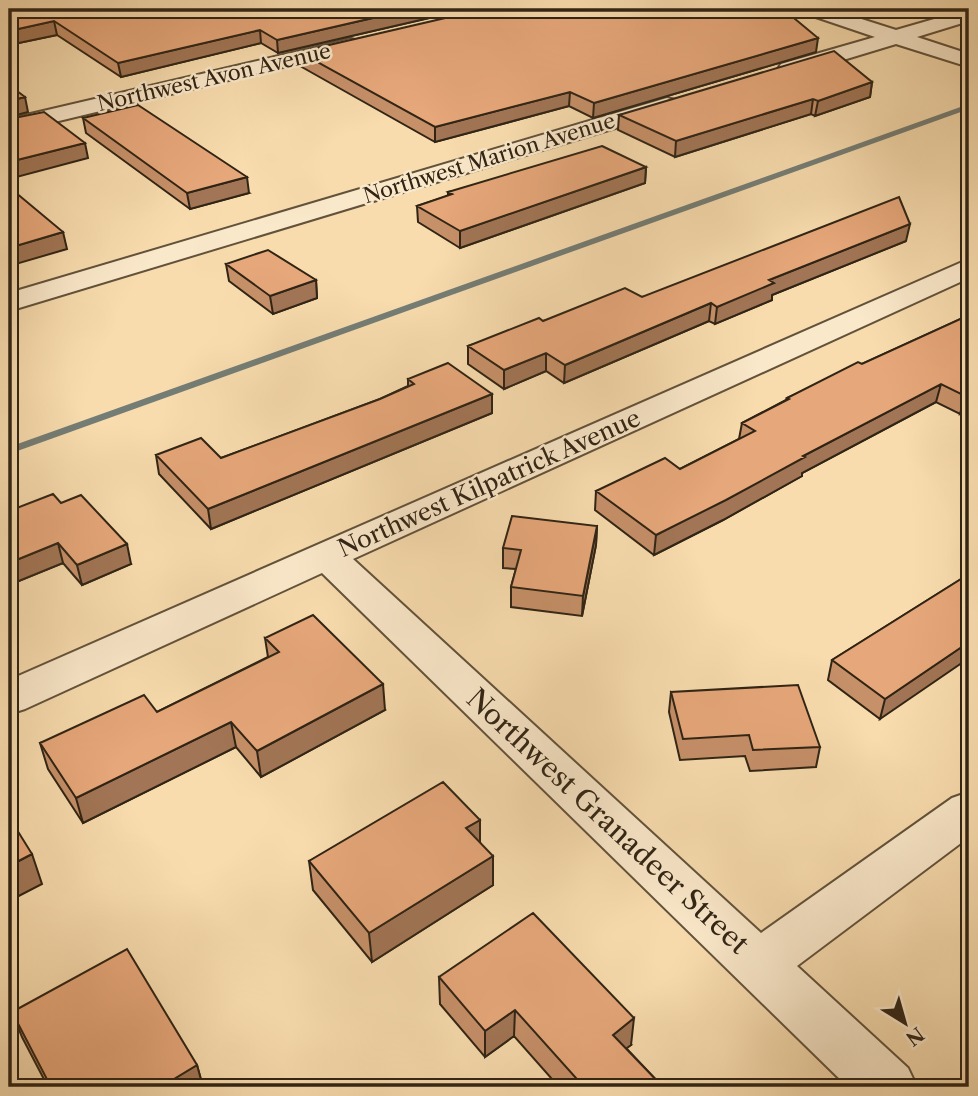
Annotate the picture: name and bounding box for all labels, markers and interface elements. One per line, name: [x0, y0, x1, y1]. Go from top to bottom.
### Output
street label: Northwest Avon Avenue: [95, 38, 333, 116]
street label: Northwest Marion Avenue: [360, 108, 618, 208]
street label: Northwest Kilpatrick Avenue: [333, 403, 645, 563]
street label: Northwest Granadeer Street: [460, 681, 756, 961]
north arrow: [870, 988, 940, 1058]
text: N: [901, 1022, 928, 1050]

